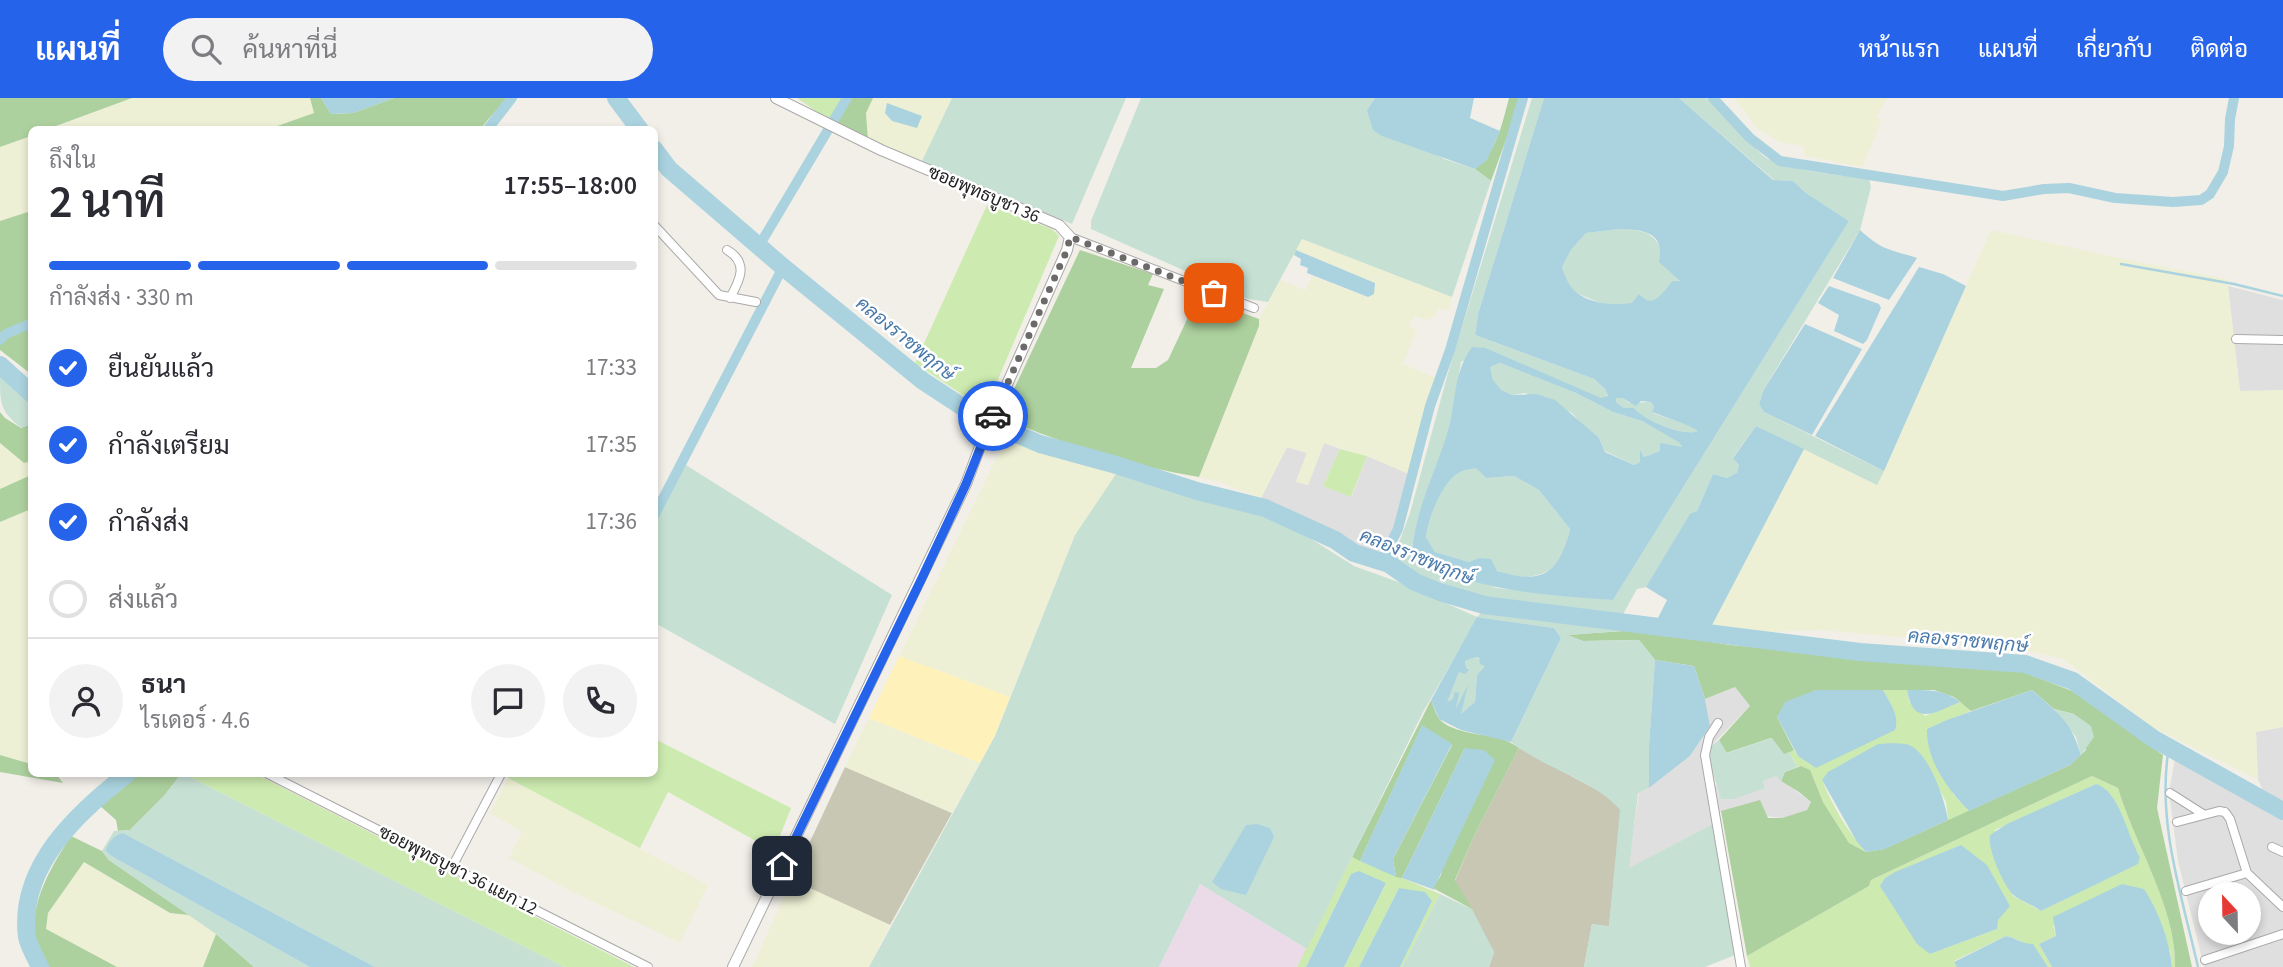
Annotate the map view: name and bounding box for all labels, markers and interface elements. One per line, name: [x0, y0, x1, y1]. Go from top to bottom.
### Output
search box: [163, 18, 653, 81]
text: แผนที่: [35, 26, 121, 73]
icon: search: [187, 30, 225, 68]
text: ค้นหาที่นี่: [243, 31, 338, 68]
text: หน้าแรก: [1859, 32, 1940, 67]
text: แผนที่: [1978, 32, 2038, 67]
text: เกี่ยวกับ: [2076, 32, 2153, 67]
text: ติดต่อ: [2191, 32, 2248, 67]
text: ถึงใน: [49, 144, 96, 177]
street label: ซอยพุทธบูชา 36: [924, 160, 1044, 229]
text: 17:55–18:00: [504, 167, 637, 204]
text: 2 นาที: [49, 170, 165, 235]
pin: [1184, 263, 1244, 323]
icon: bag: [1195, 274, 1233, 312]
text: กำลังส่ง · 330 m: [49, 281, 194, 314]
water label: คลองราชพฤกษ์: [850, 291, 963, 389]
icon: check: [49, 349, 87, 387]
text: ยืนยันแล้ว: [108, 350, 214, 387]
text: 17:33: [586, 351, 637, 384]
courier: [958, 381, 1028, 451]
icon: car: [974, 397, 1012, 435]
icon: check: [49, 426, 87, 464]
text: กำลังเตรียม: [108, 427, 230, 464]
text: 17:35: [586, 428, 637, 461]
icon: check: [49, 503, 87, 541]
text: กำลังส่ง: [108, 504, 189, 541]
text: 17:36: [586, 505, 637, 538]
water label: คลองราชพฤกษ์: [1355, 522, 1480, 594]
text: ส่งแล้ว: [108, 581, 178, 618]
water label: คลองราชพฤกษ์: [1907, 623, 2032, 660]
button: person: [49, 664, 123, 738]
button: chat: [471, 664, 545, 738]
button: phone: [563, 664, 637, 738]
text: ธนา: [141, 666, 186, 703]
text: ไรเดอร์ · 4.6: [141, 704, 250, 737]
street label: ซอยพุทธบูชา 36 แยก 12: [374, 819, 542, 921]
pin: [752, 836, 812, 896]
icon: home: [763, 847, 801, 885]
north arrow: [2198, 882, 2261, 945]
map controls: [2198, 882, 2261, 945]

